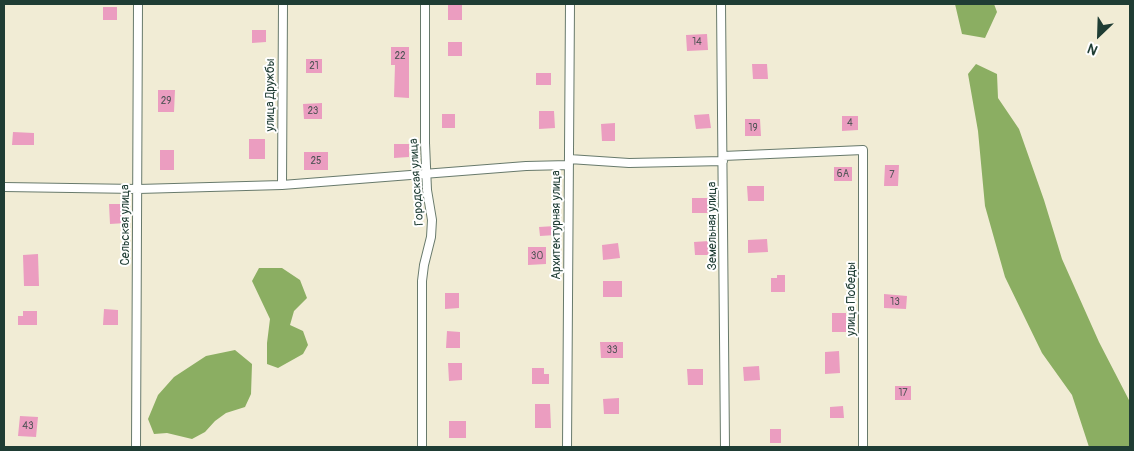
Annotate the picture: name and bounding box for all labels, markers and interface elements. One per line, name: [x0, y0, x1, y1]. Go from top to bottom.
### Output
north arrow: [1074, 10, 1124, 60]
house number: 14: [692, 36, 702, 48]
text: N: [1085, 39, 1100, 59]
house number: 22: [394, 50, 406, 62]
street label: улица Дружбы: [264, 59, 278, 131]
house number: 21: [309, 60, 319, 72]
house number: 29: [161, 95, 171, 107]
house number: 23: [308, 105, 318, 117]
house number: 4: [847, 117, 853, 129]
house number: 19: [748, 122, 758, 134]
street label: Городская улица: [407, 138, 427, 226]
house number: 25: [310, 155, 322, 167]
house number: 6А: [837, 168, 849, 180]
house number: 7: [889, 169, 895, 181]
street label: Архитектурная улица: [550, 170, 564, 280]
street label: Земельная улица: [706, 182, 720, 270]
street label: Сельская улица: [119, 184, 133, 266]
house number: 30: [531, 250, 543, 262]
street label: улица Победы: [845, 262, 859, 336]
house number: 13: [890, 296, 900, 308]
house number: 33: [606, 344, 618, 356]
house number: 17: [898, 387, 908, 399]
house number: 43: [22, 420, 34, 432]

